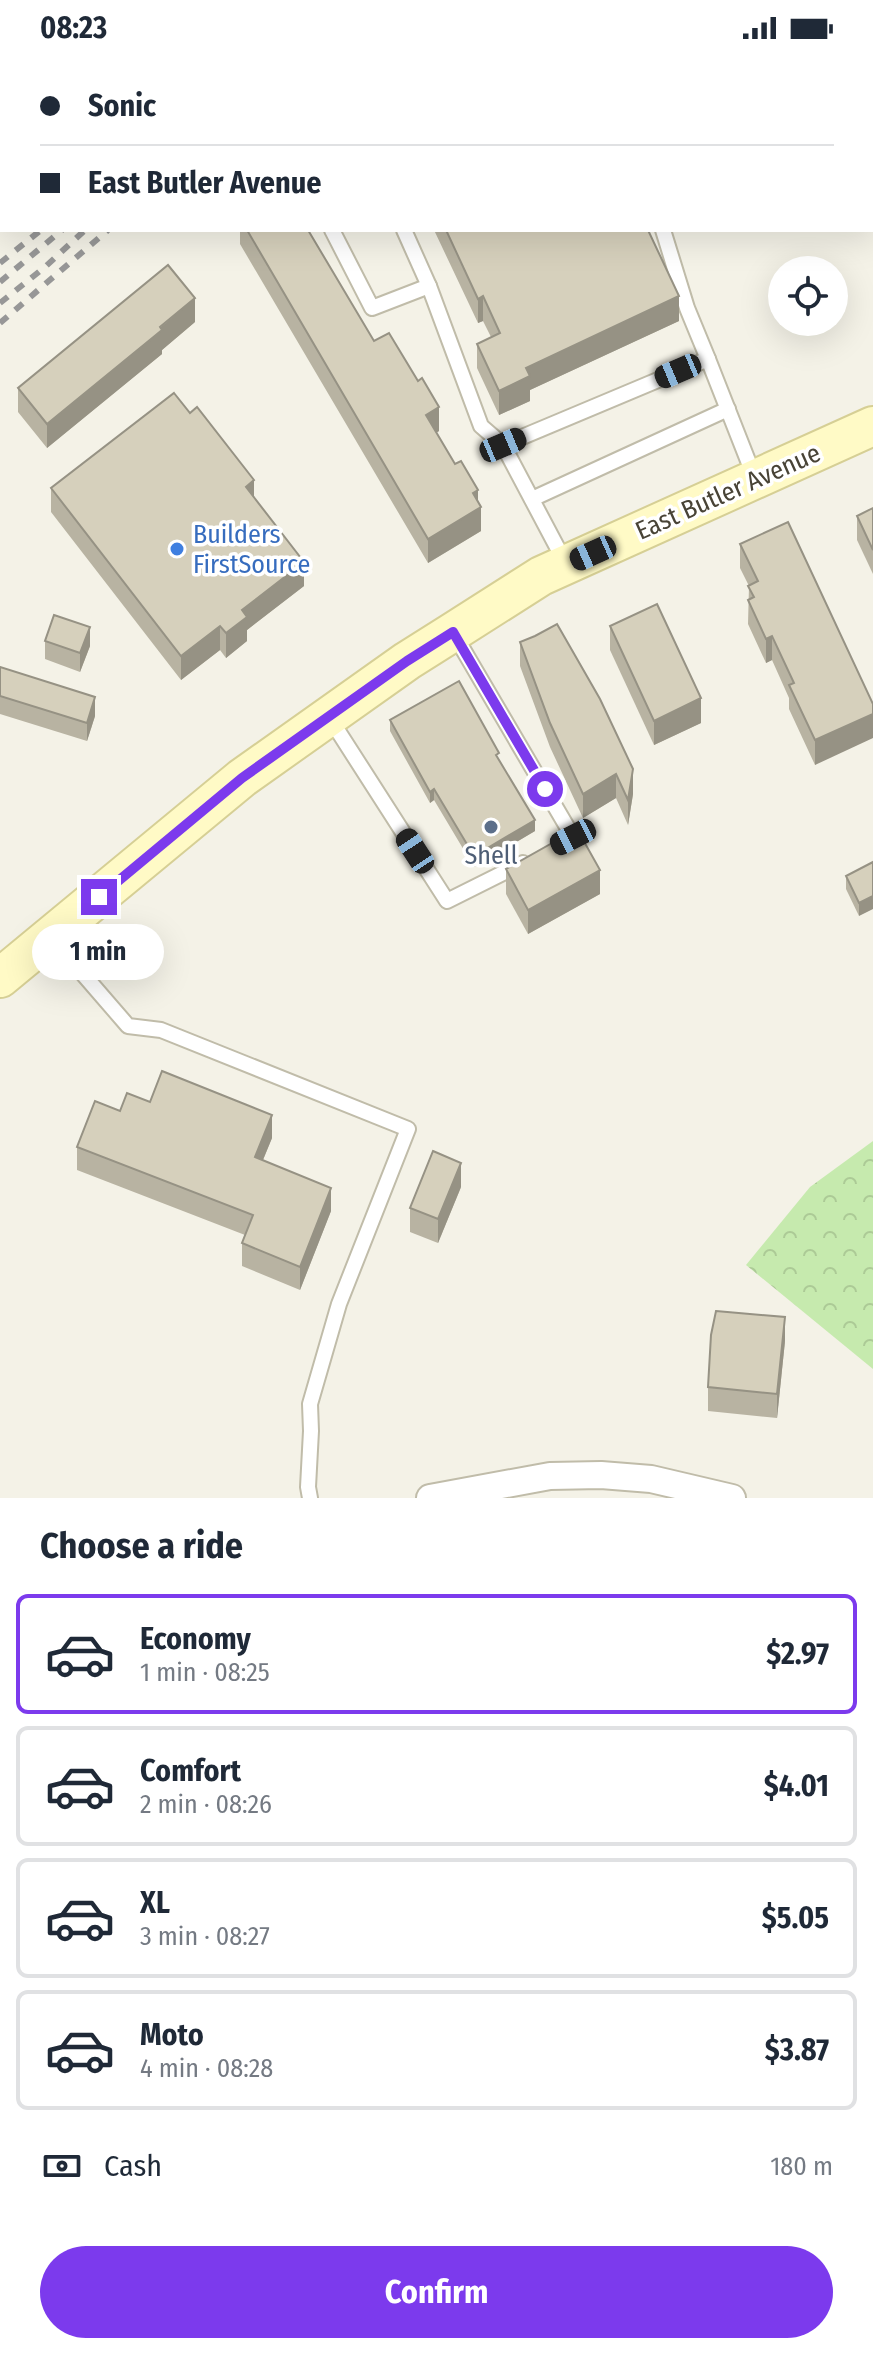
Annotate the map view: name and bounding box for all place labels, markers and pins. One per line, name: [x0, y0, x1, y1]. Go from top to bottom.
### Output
place label: Builders FirstSource: [193, 519, 310, 580]
marker: Builders FirstSource: [168, 540, 186, 558]
marker: Shell: [482, 818, 500, 836]
place label: Shell: [464, 840, 518, 871]

